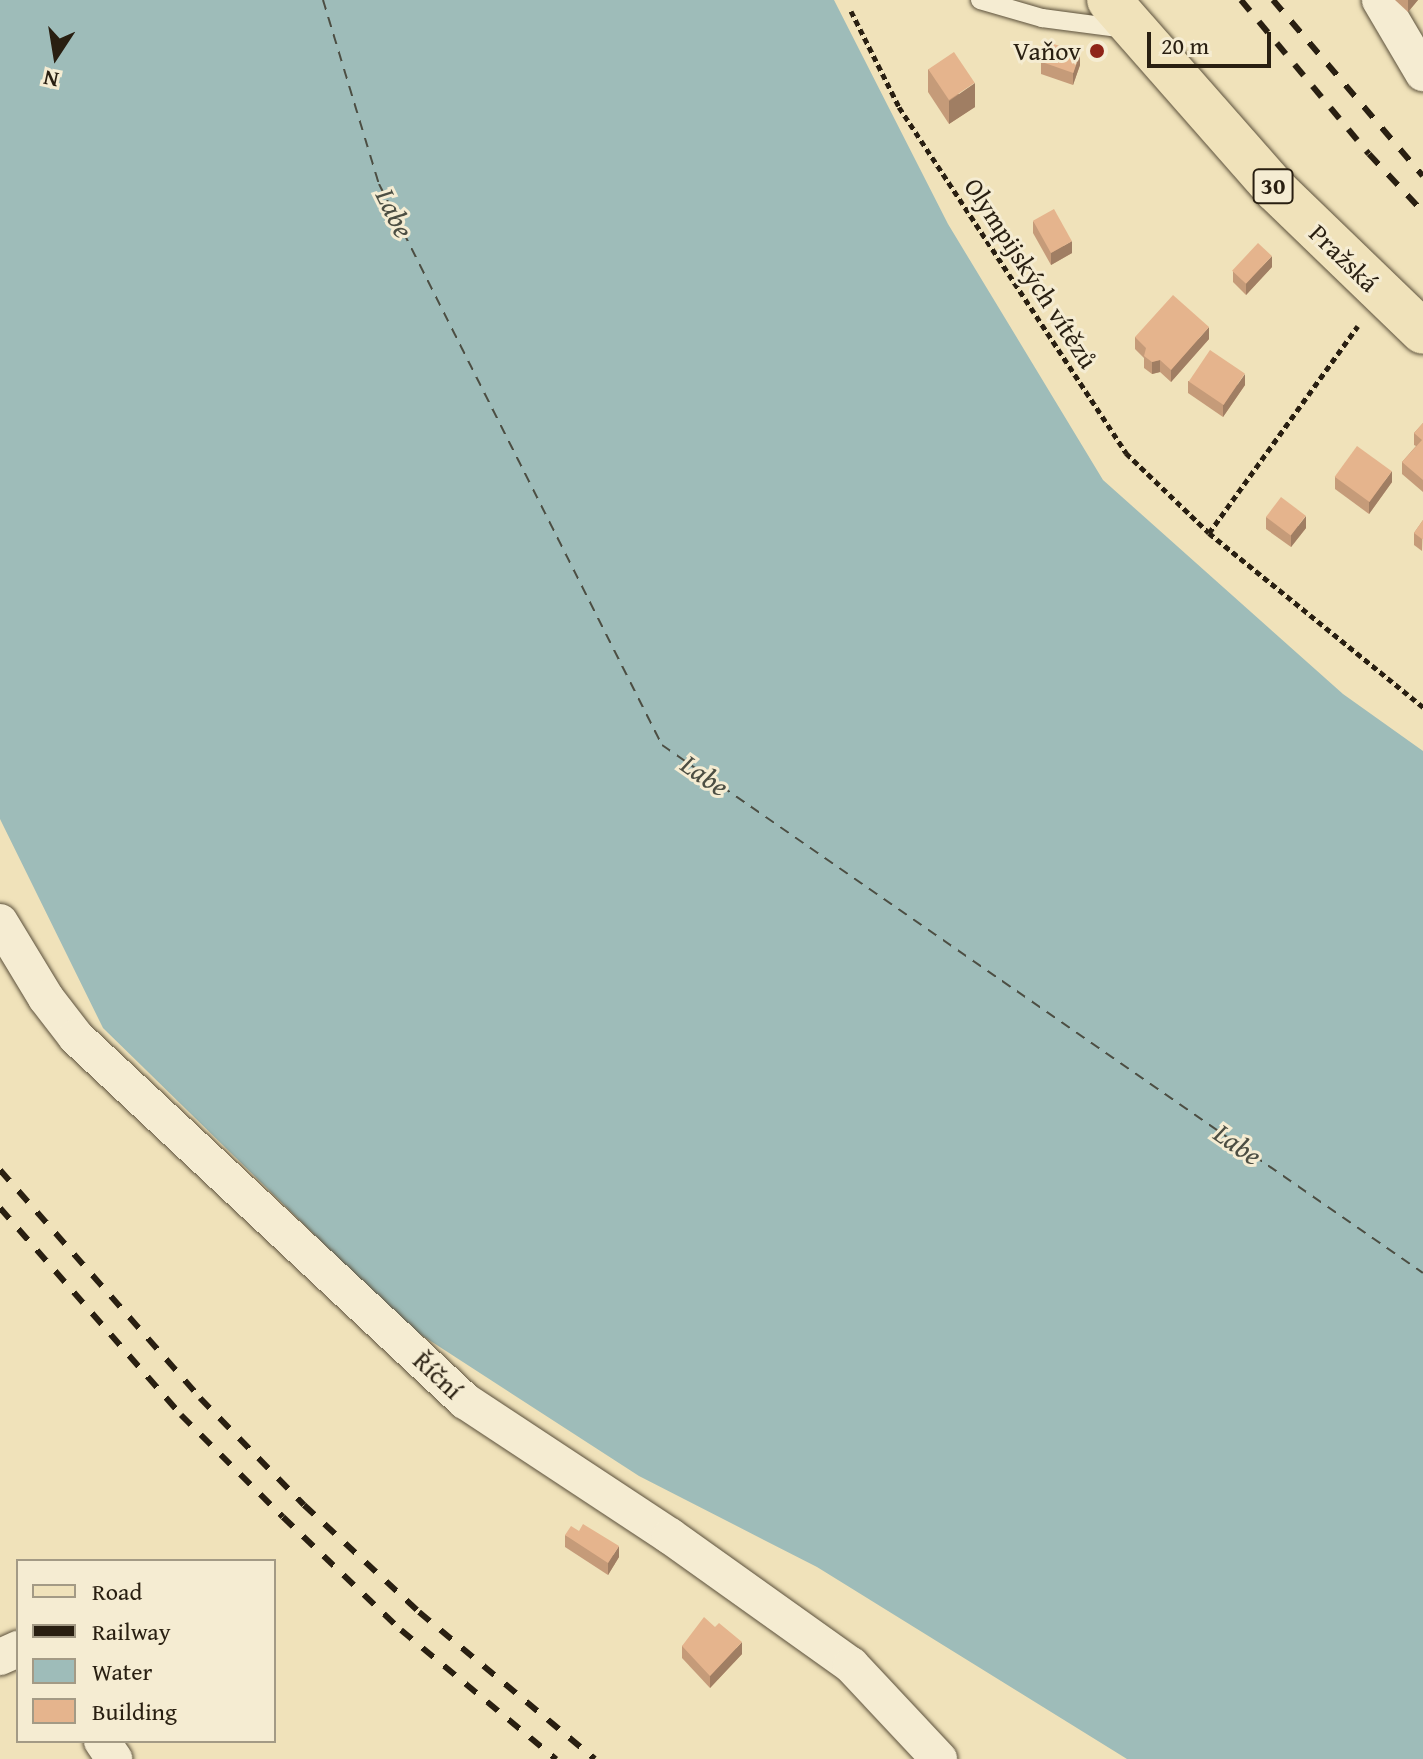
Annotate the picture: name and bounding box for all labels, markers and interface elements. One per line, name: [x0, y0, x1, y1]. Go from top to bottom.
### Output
north arrow: [16, 16, 96, 96]
scale bar: [1151, 16, 1275, 66]
text: 20 m: [1161, 28, 1209, 63]
place label: Vaňov: [1013, 35, 1081, 67]
marker: Vaňov: [1088, 42, 1106, 60]
text: N: [40, 62, 62, 97]
road number: 30: [1251, 166, 1295, 206]
street label: Olympijských vítězů: [958, 172, 1104, 374]
water label: Labe: [369, 183, 421, 243]
street label: Pražská: [1303, 218, 1385, 298]
water label: Labe: [675, 747, 735, 803]
water label: Labe: [1208, 1116, 1268, 1172]
street label: Říční: [407, 1345, 469, 1405]
legend: [16, 1559, 276, 1743]
text: Road: [92, 1574, 142, 1609]
text: Railway: [92, 1614, 171, 1649]
text: Water: [92, 1654, 152, 1689]
text: Building: [92, 1694, 177, 1729]

